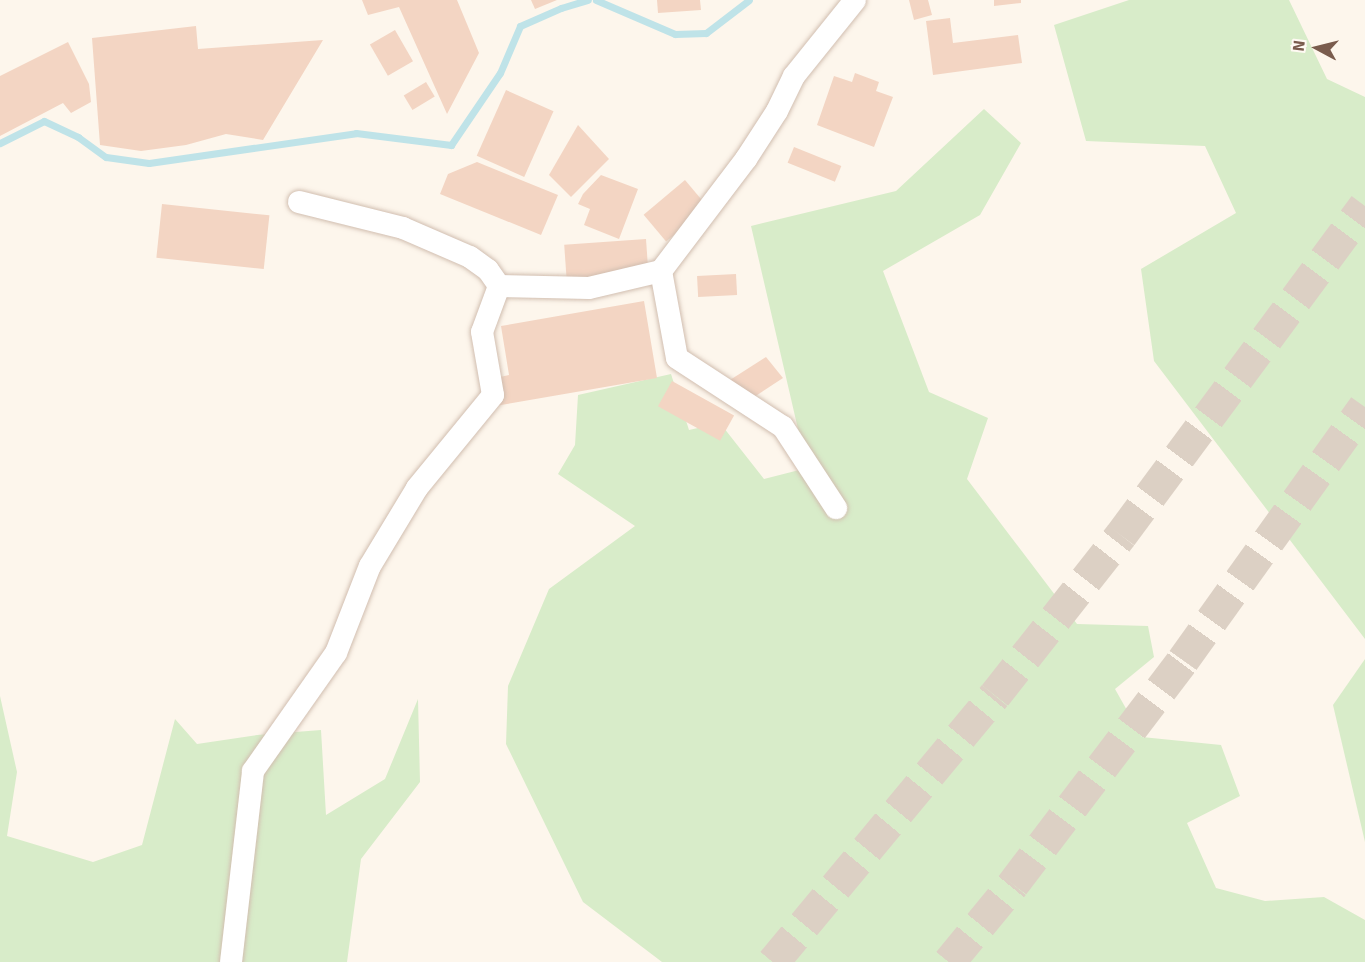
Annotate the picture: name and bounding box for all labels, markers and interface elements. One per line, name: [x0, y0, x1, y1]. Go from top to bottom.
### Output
north arrow: [1287, 18, 1347, 78]
text: N: [1289, 39, 1310, 53]

